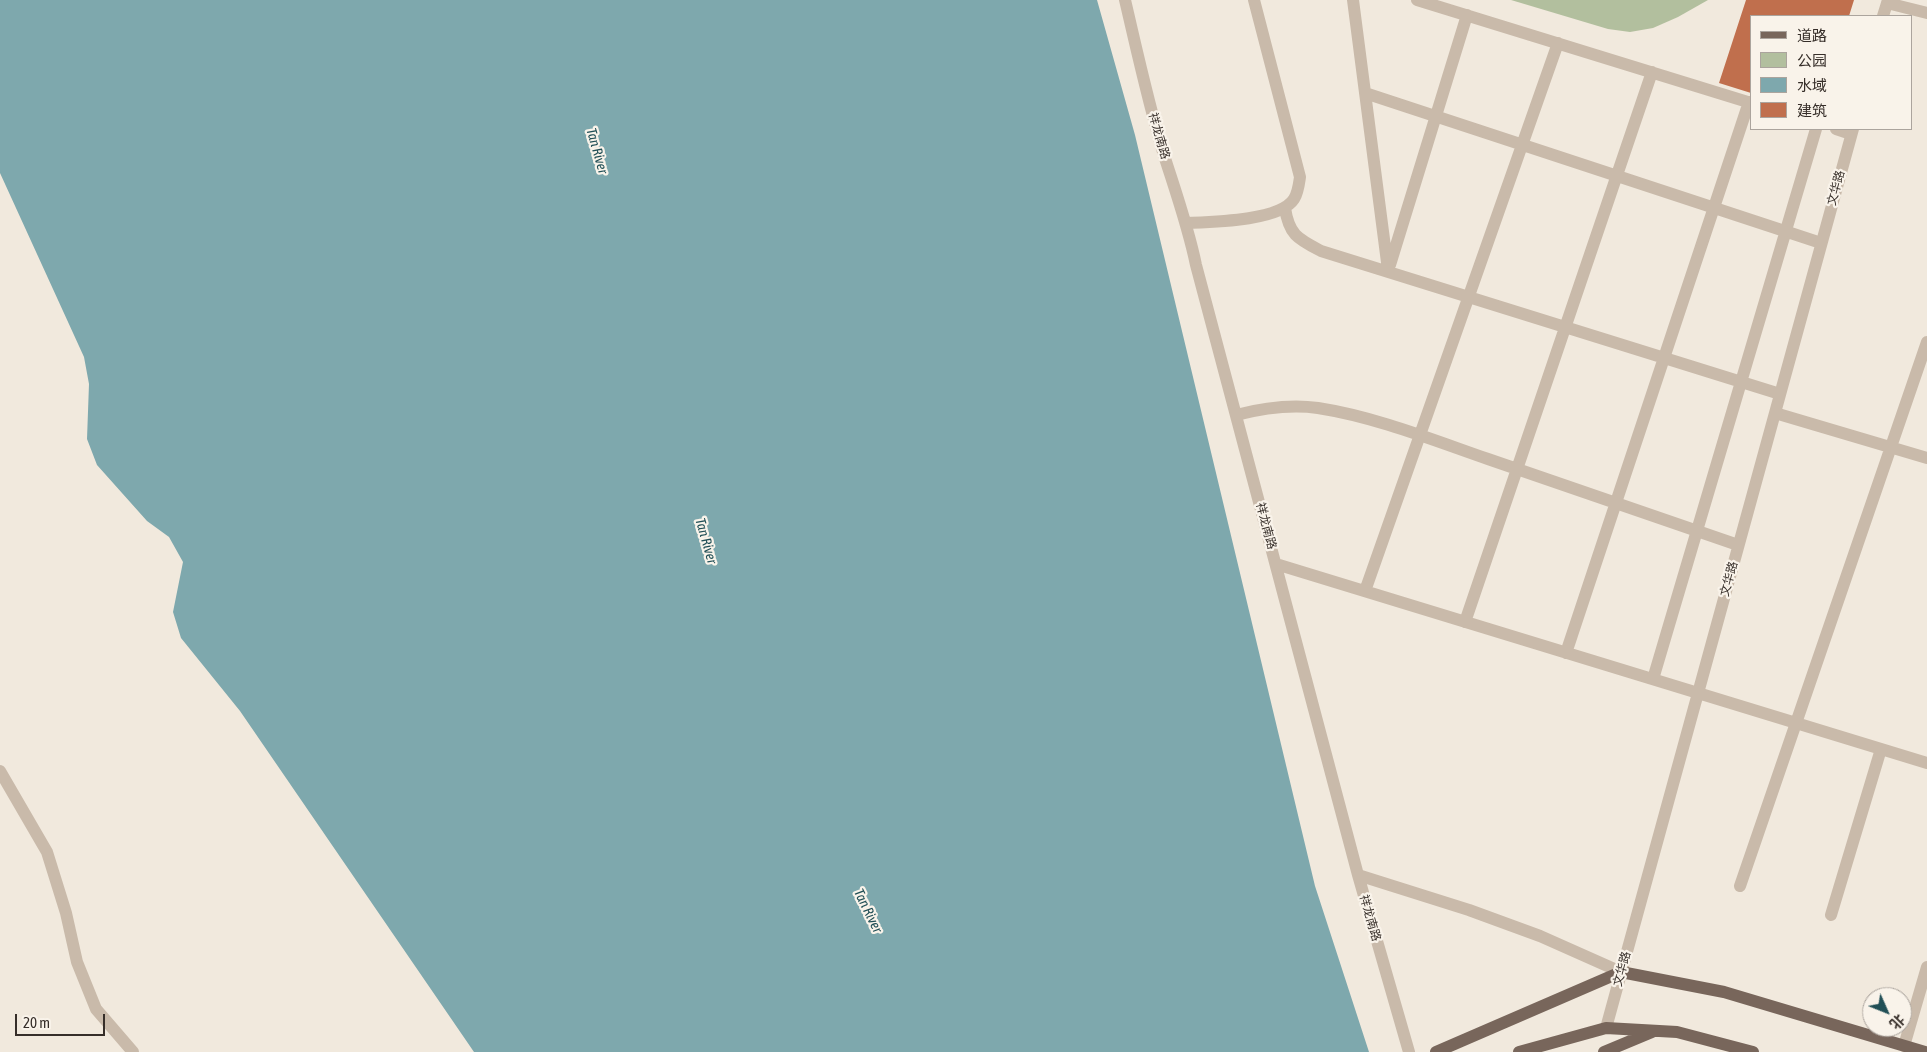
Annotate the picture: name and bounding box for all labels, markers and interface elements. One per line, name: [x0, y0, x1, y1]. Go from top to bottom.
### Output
legend: [1750, 15, 1912, 130]
text: 道路: [1797, 27, 1827, 44]
text: 公园: [1797, 52, 1827, 69]
text: 水域: [1797, 77, 1827, 94]
text: 建筑: [1797, 102, 1827, 119]
street label: 祥龙南路: [1145, 111, 1173, 161]
water label: Tan River: [582, 126, 612, 176]
street label: 文华路: [1824, 169, 1848, 207]
street label: 祥龙南路: [1253, 501, 1279, 551]
water label: Tan River: [691, 516, 721, 566]
street label: 文华路: [1717, 560, 1741, 598]
water label: Tan River: [850, 886, 886, 936]
street label: 祥龙南路: [1356, 893, 1384, 943]
street label: 文华路: [1610, 950, 1634, 988]
north arrow: [1862, 987, 1912, 1037]
scale bar: [18, 1004, 108, 1036]
text: 北: [1886, 1011, 1908, 1032]
text: 20 m: [23, 1014, 50, 1031]

